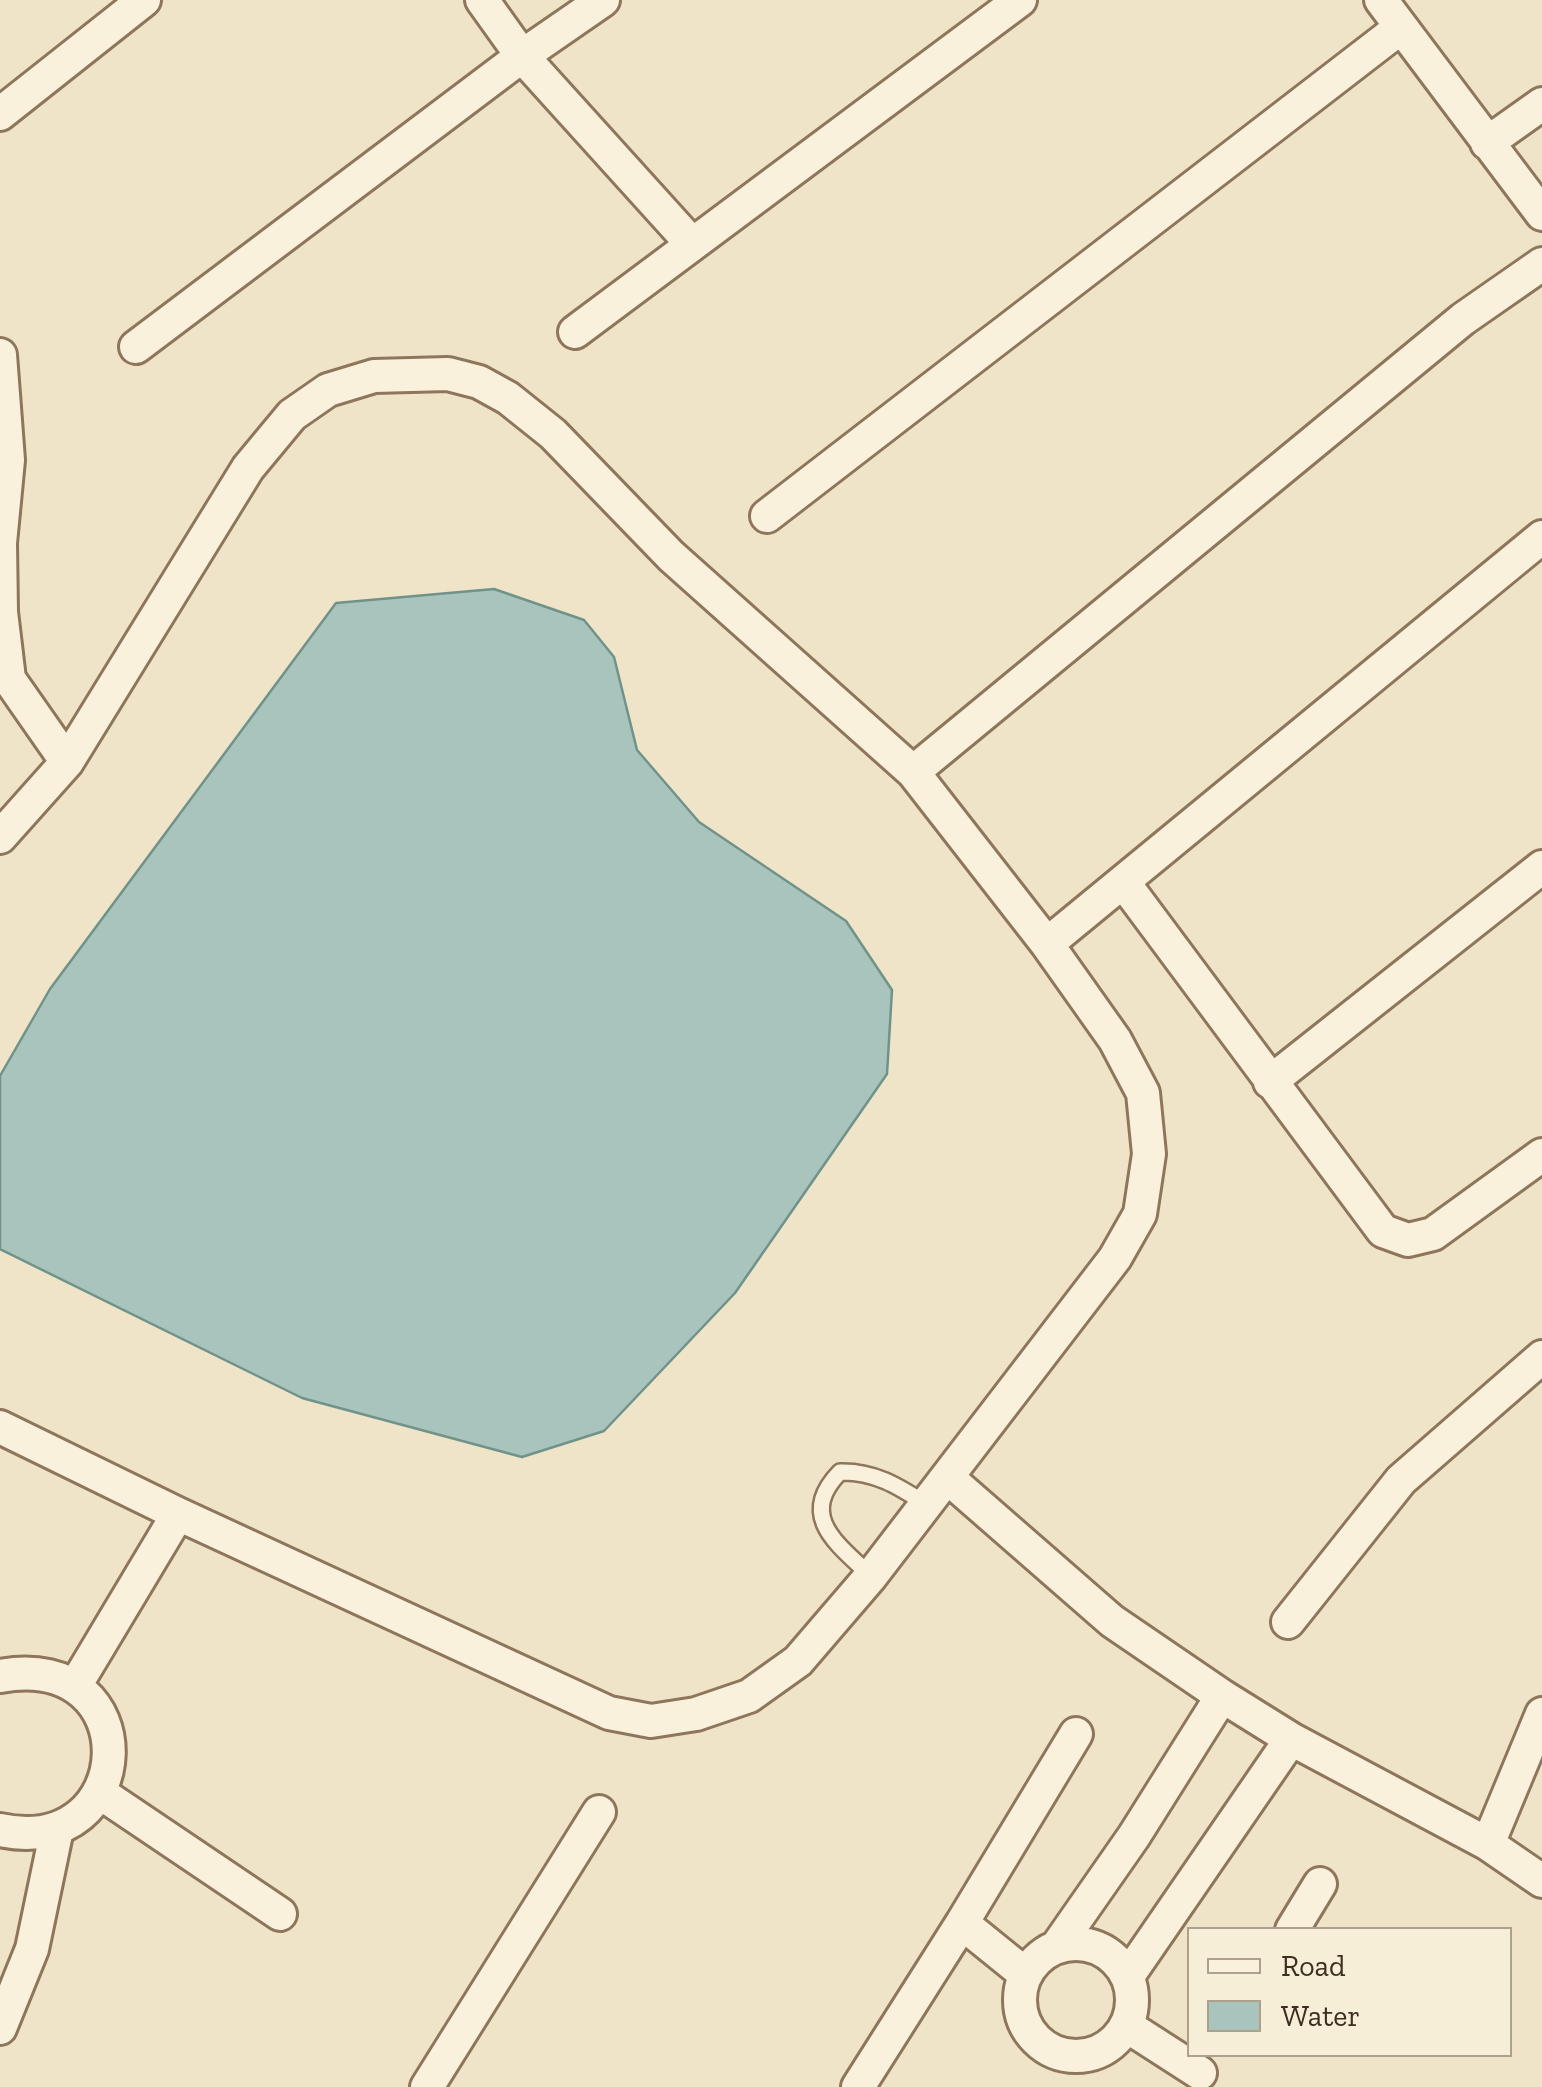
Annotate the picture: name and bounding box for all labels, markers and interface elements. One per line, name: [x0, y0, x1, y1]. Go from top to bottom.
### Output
legend: [1187, 1927, 1512, 2057]
text: Road: [1281, 1948, 1346, 1984]
text: Water: [1281, 1998, 1360, 2034]

